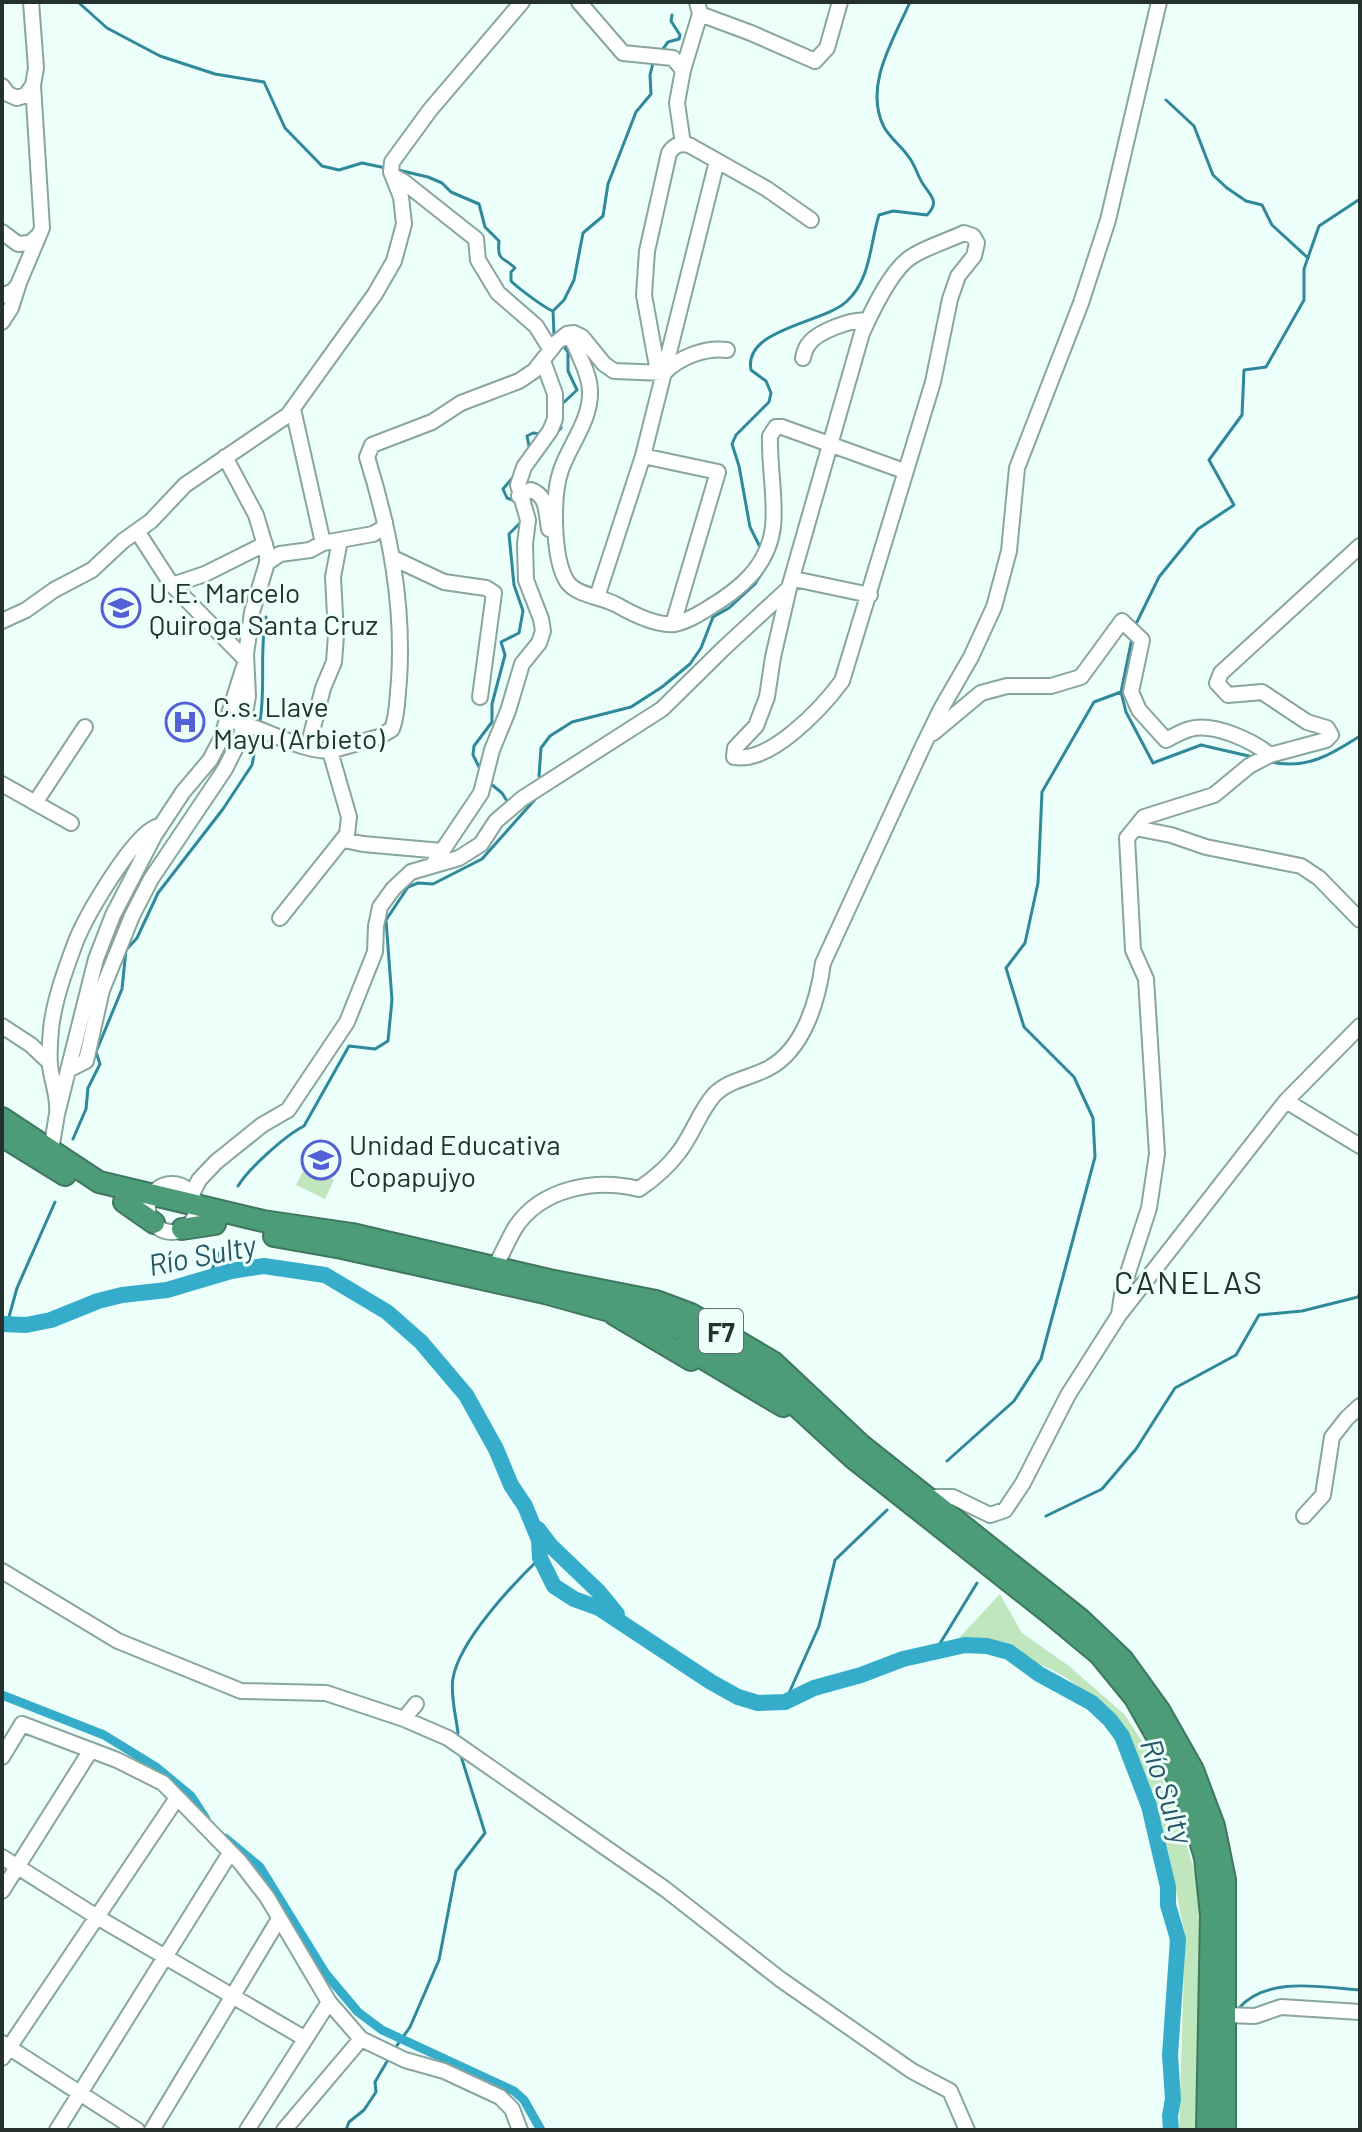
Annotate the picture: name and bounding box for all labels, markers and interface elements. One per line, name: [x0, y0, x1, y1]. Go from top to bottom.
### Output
place label: U.E. Marcelo Quiroga Santa Cruz: [149, 575, 378, 641]
school or university icon: U.E. Marcelo Quiroga Santa Cruz: [100, 587, 142, 629]
place label: C.s. Llave Mayu (Arbieto): [213, 689, 385, 755]
hospital icon: C.s. Llave Mayu (Arbieto): [164, 701, 206, 743]
place label: Unidad Educativa Copapujyo: [349, 1127, 561, 1193]
school or university icon: Unidad Educativa Copapujyo: [300, 1139, 342, 1181]
water label: Río Sulty: [145, 1226, 260, 1282]
district label: CANELAS: [1114, 1262, 1264, 1300]
road number: F7: [699, 1309, 743, 1353]
water label: Río Sulty: [1134, 1734, 1202, 1850]

